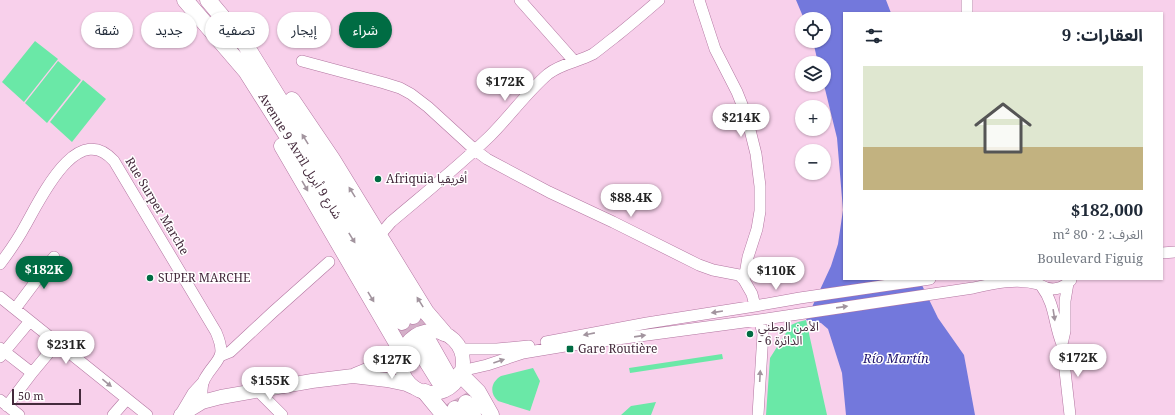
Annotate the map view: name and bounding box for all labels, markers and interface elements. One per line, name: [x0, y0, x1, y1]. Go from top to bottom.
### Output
chip: شقة: [81, 12, 133, 48]
chip: جديد: [141, 12, 197, 48]
chip: تصفية: [205, 12, 269, 48]
chip: إيجار: [277, 12, 331, 48]
chip: شراء: [339, 12, 392, 48]
map controls: [795, 12, 831, 180]
button: locate: [795, 12, 831, 48]
text: العقارات: 9: [1062, 23, 1143, 46]
icon: filters: [863, 25, 885, 47]
button: layers: [795, 56, 831, 92]
pin: $172K: [477, 68, 533, 102]
text: $172K: [486, 72, 524, 90]
street label: Avenue 9 Avril شارع 9 أبريل: [254, 89, 346, 223]
icon: home: [967, 92, 1039, 164]
button: +: [795, 100, 831, 136]
pin: $214K: [713, 104, 769, 138]
text: $214K: [722, 108, 760, 126]
one-way arrow: [301, 134, 308, 145]
button: −: [795, 144, 831, 180]
street label: Rue Surper Marche: [122, 154, 193, 258]
place label: Afriquia أفريقيا: [386, 170, 467, 187]
marker: Afriquia أفريقيا: [373, 174, 383, 184]
one-way arrow: [301, 180, 308, 191]
pin: $88.4K: [598, 184, 664, 218]
one-way arrow: [348, 187, 356, 197]
text: $88.4K: [610, 188, 652, 206]
text: $182,000: [1071, 198, 1143, 221]
text: الغرف: 2 · 80 m²: [1052, 225, 1143, 243]
one-way arrow: [348, 233, 356, 243]
text: Boulevard Figuig: [1037, 249, 1143, 267]
pin: $182K: [16, 256, 72, 290]
pin: $110K: [748, 257, 804, 291]
text: $182K: [25, 260, 63, 278]
text: $110K: [757, 261, 795, 279]
place label: SUPER MARCHE: [158, 269, 251, 286]
marker: SUPER MARCHE: [145, 273, 155, 283]
one-way arrow: [367, 291, 374, 303]
one-way arrow: [417, 296, 424, 308]
one-way arrow: [836, 304, 848, 310]
one-way arrow: [711, 309, 723, 315]
one-way arrow: [1051, 309, 1057, 321]
place label: الأمن الوطني - الدائرة 6: [758, 318, 819, 349]
marker: الأمن الوطني - الدائرة 6: [745, 329, 755, 339]
pin: $231K: [38, 331, 94, 365]
one-way arrow: [582, 331, 595, 337]
one-way arrow: [634, 333, 646, 339]
text: $231K: [47, 335, 85, 353]
place label: Gare Routière: [578, 340, 658, 357]
marker: Gare Routière: [565, 344, 575, 354]
pin: $172K: [1050, 344, 1106, 378]
pin: $127K: [364, 346, 420, 380]
text: $172K: [1059, 348, 1097, 366]
water label: Río Martín: [862, 349, 929, 367]
text: $127K: [373, 350, 411, 368]
one-way arrow: [493, 357, 505, 363]
pin: $155K: [242, 367, 298, 401]
one-way arrow: [757, 369, 763, 382]
text: $155K: [251, 371, 289, 389]
one-way arrow: [101, 378, 112, 387]
scale bar: [12, 387, 81, 406]
text: 50 m: [18, 388, 44, 403]

